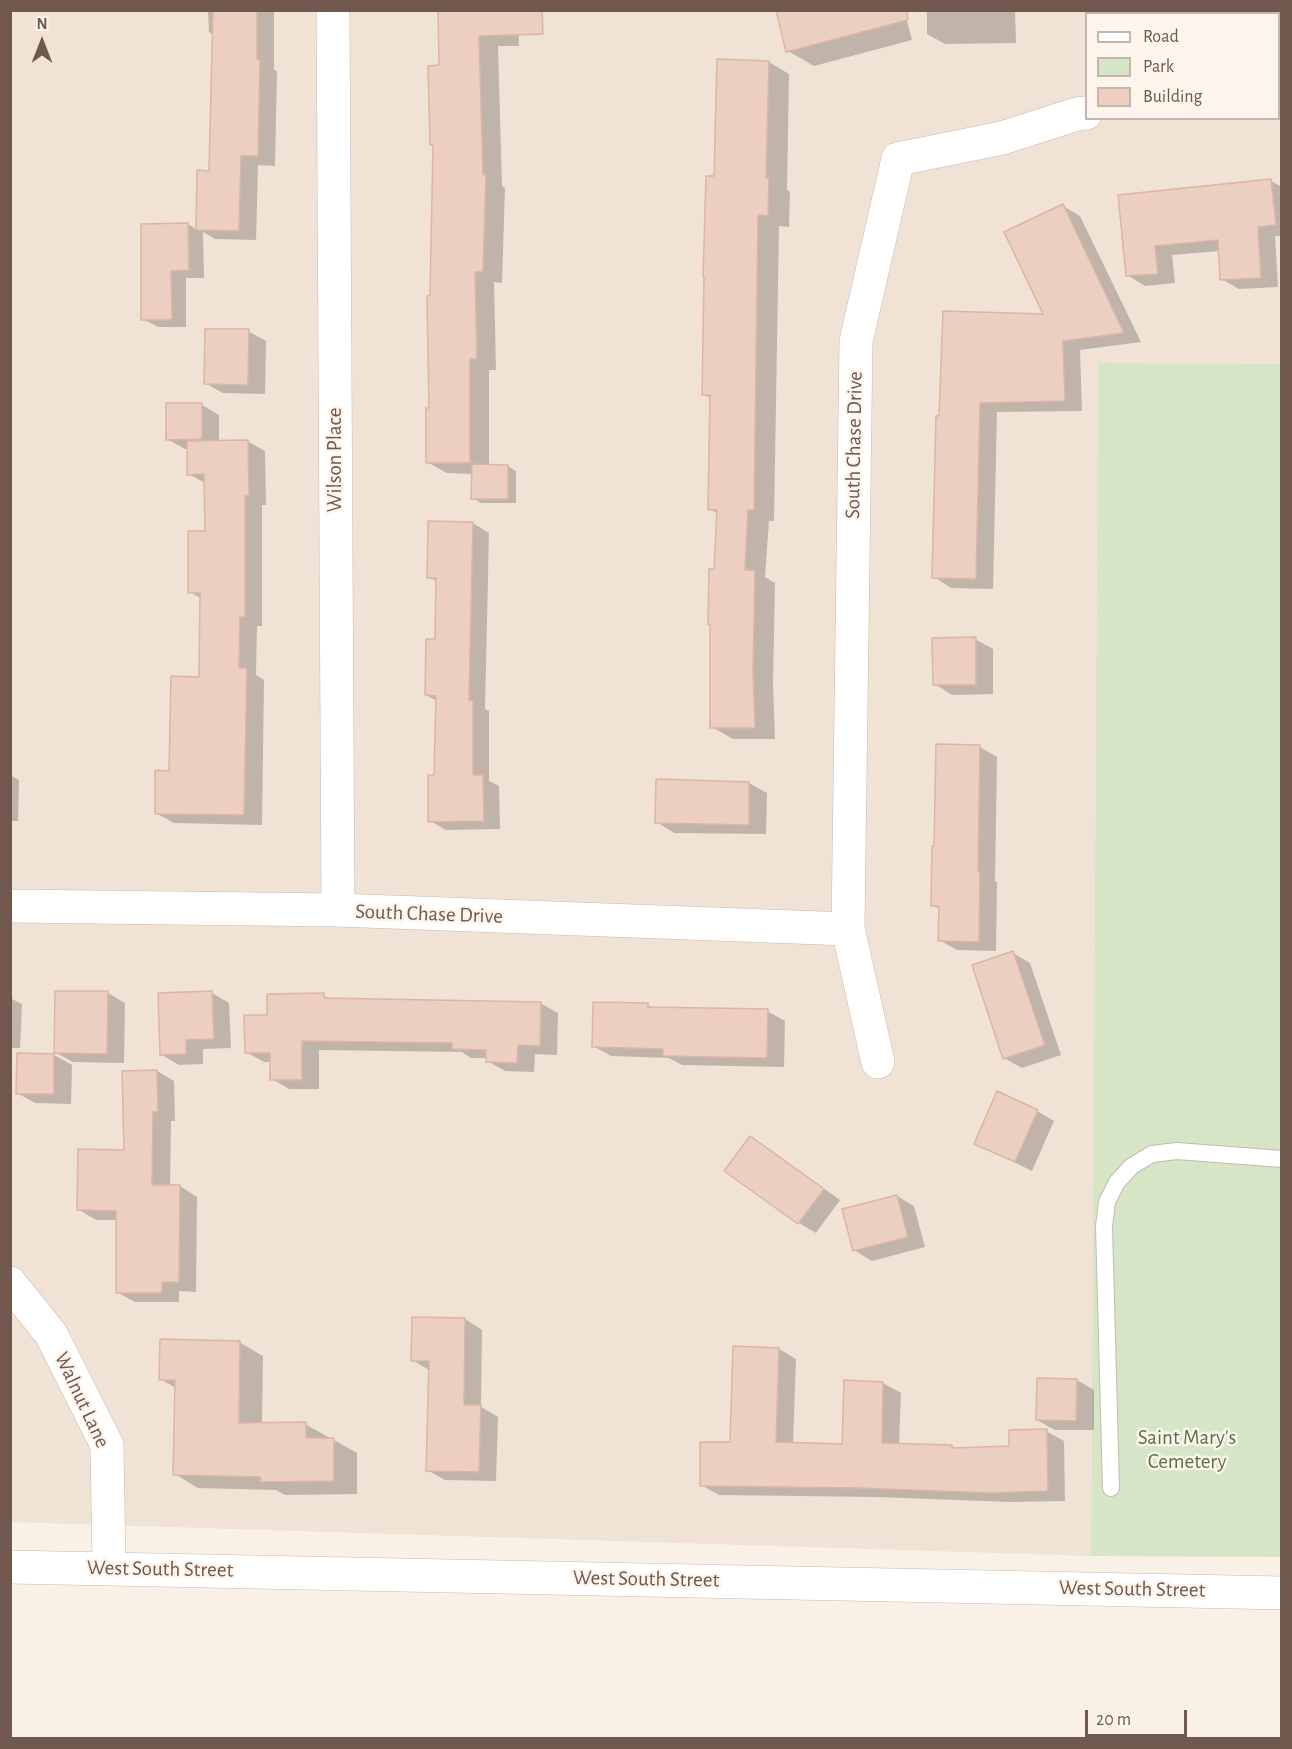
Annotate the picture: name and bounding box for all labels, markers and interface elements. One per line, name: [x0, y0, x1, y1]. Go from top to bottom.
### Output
north arrow: [12, 12, 72, 72]
legend: [1085, 12, 1280, 120]
text: N: [36, 16, 48, 32]
text: Road: [1143, 28, 1179, 46]
text: Park: [1143, 58, 1174, 76]
text: Building: [1143, 88, 1202, 106]
street label: South Chase Drive: [840, 371, 868, 519]
street label: Wilson Place: [322, 408, 348, 512]
street label: South Chase Drive: [355, 899, 503, 929]
street label: Walnut Lane: [49, 1348, 115, 1452]
park label: Saint Mary's Cemetery: [1138, 1425, 1236, 1475]
street label: West South Street: [87, 1555, 233, 1583]
street label: West South Street: [573, 1565, 719, 1593]
street label: West South Street: [1059, 1575, 1205, 1603]
scale bar: [1088, 1698, 1190, 1736]
text: 20 m: [1096, 1711, 1131, 1729]

